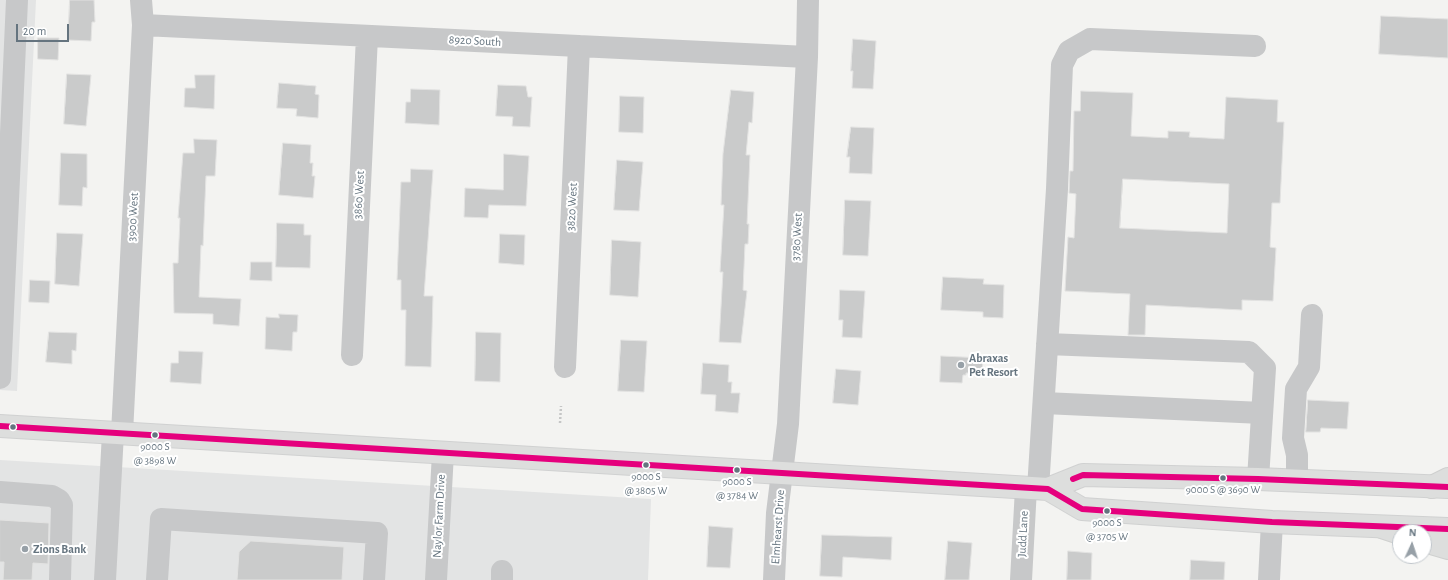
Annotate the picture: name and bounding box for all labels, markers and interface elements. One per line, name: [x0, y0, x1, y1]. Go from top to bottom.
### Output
scale bar: [18, 16, 71, 42]
text: 20 m: [23, 25, 46, 37]
street label: 8920 South: [448, 32, 502, 50]
street label: 3860 West: [351, 170, 367, 220]
street label: 3820 West: [564, 182, 580, 232]
street label: 3900 West: [125, 192, 141, 242]
street label: 3780 West: [789, 213, 805, 261]
place label: Abraxas Pet Resort: [969, 351, 1018, 379]
marker: Abraxas Pet Resort: [956, 360, 966, 370]
unlabelled marker: [8, 422, 18, 432]
marker: 9000 S @ 3898 W: [150, 430, 160, 440]
place label: 9000 S @ 3898 W: [134, 440, 176, 466]
marker: 9000 S @ 3805 W: [641, 460, 651, 470]
marker: 9000 S @ 3784 W: [732, 465, 742, 475]
place label: 9000 S @ 3805 W: [625, 470, 667, 496]
marker: 9000 S @ 3690 W: [1218, 473, 1228, 483]
street label: Naylor Farm Drive: [430, 474, 448, 558]
place label: 9000 S @ 3784 W: [716, 475, 758, 501]
place label: 9000 S @ 3690 W: [1186, 483, 1260, 497]
street label: Elmhearst Drive: [768, 489, 788, 565]
marker: 9000 S @ 3705 W: [1102, 506, 1112, 516]
street label: Judd Lane: [1015, 511, 1031, 557]
place label: 9000 S @ 3705 W: [1086, 516, 1128, 542]
north arrow: [1392, 524, 1432, 564]
text: N: [1408, 527, 1417, 538]
place label: Zions Bank: [33, 542, 86, 556]
marker: Zions Bank: [20, 544, 30, 554]

